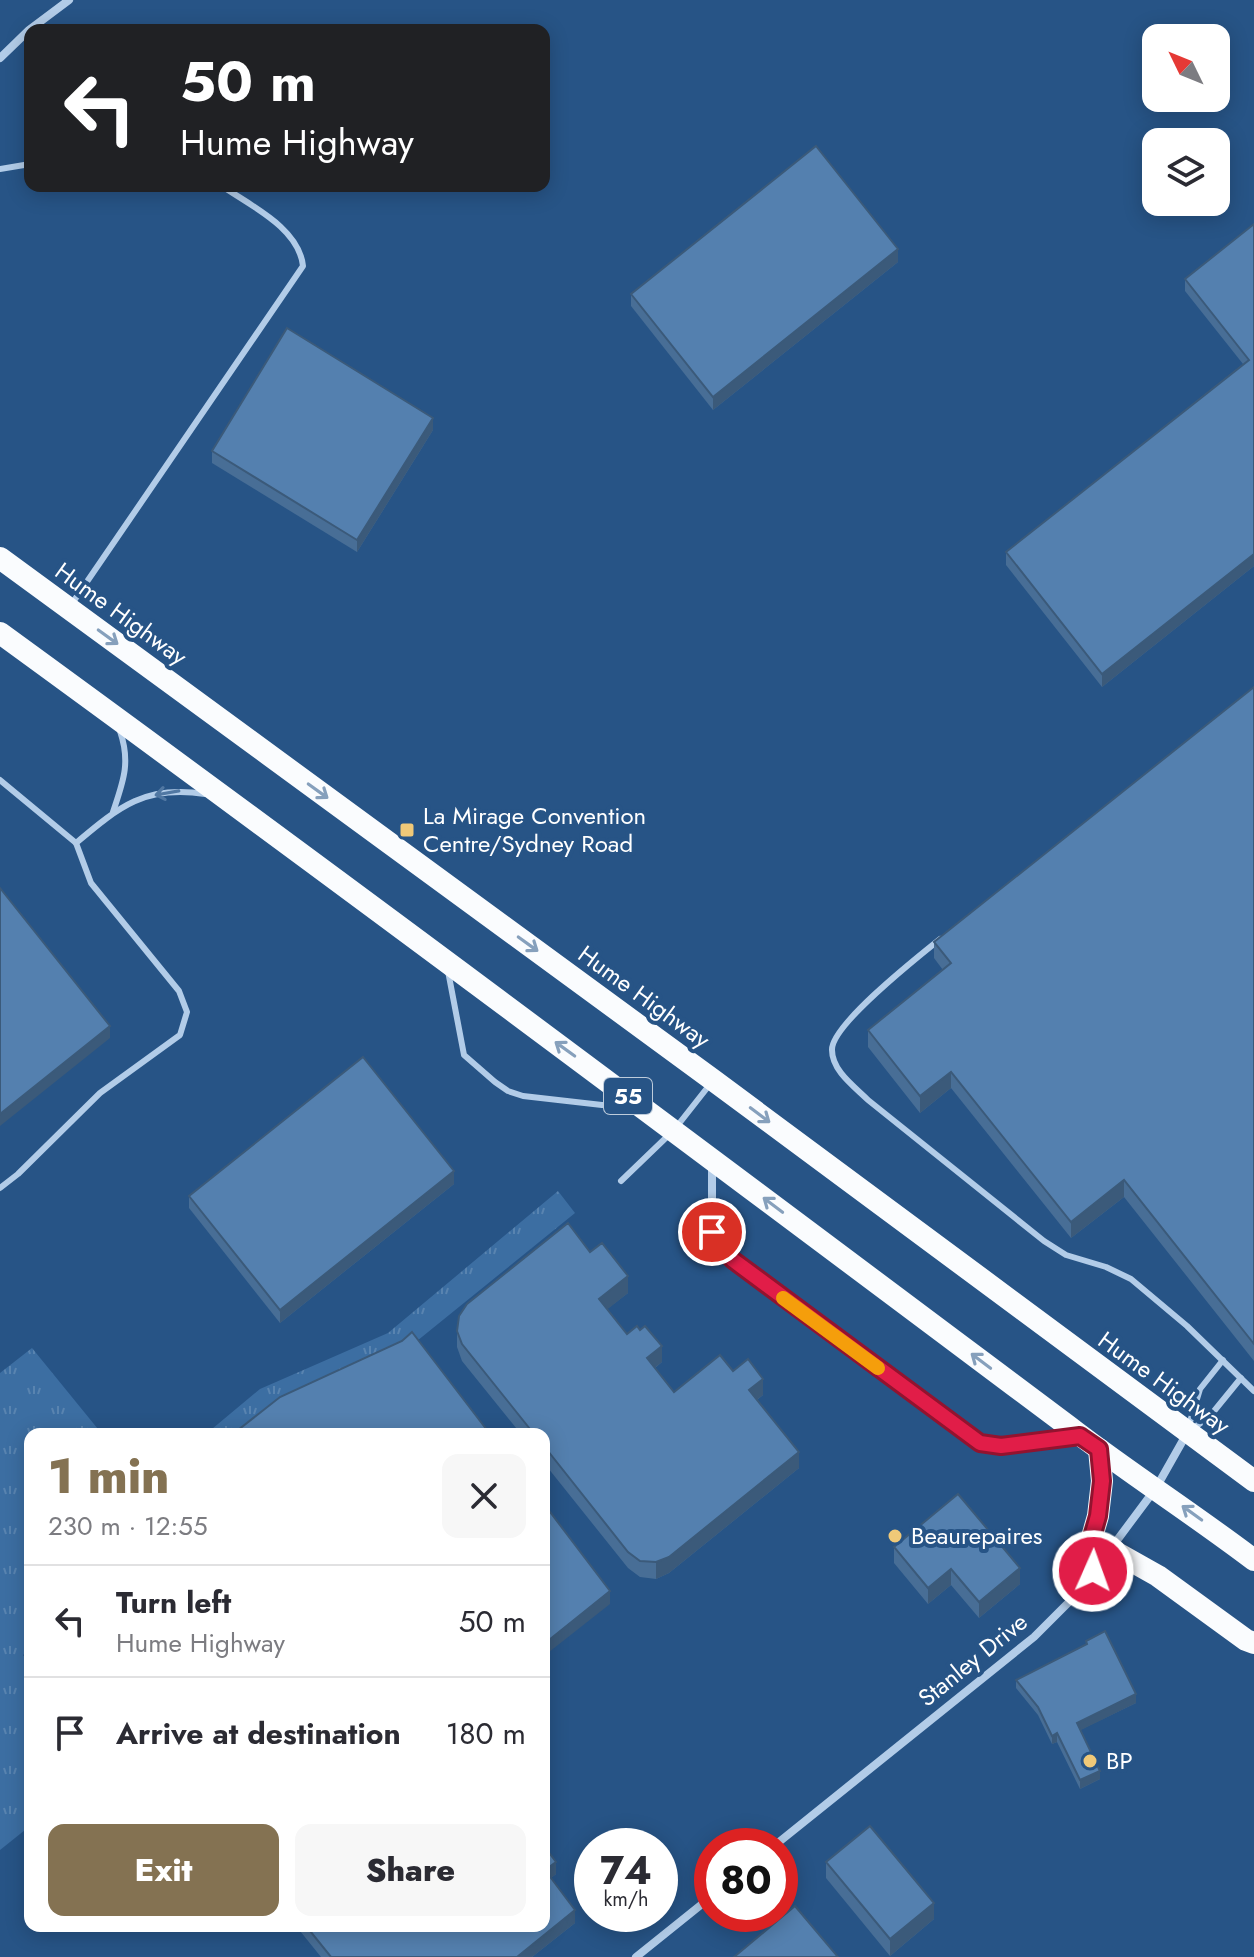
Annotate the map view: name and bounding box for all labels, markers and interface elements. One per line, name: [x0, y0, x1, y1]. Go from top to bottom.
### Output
north arrow: [1142, 24, 1230, 112]
map controls: [1142, 24, 1230, 216]
text: 50 m: [180, 41, 316, 122]
icon: left: [48, 56, 152, 160]
text: Hume Highway: [180, 116, 414, 168]
button: layers: [1142, 128, 1230, 216]
street label: Hume Highway: [48, 554, 195, 674]
one-way arrow: [97, 628, 118, 645]
one-way arrow: [307, 782, 328, 799]
one-way arrow: [155, 786, 180, 801]
place label: La Mirage Convention Centre/Sydney Road: [423, 798, 646, 861]
marker: La Mirage Convention Centre/Sydney Road: [398, 821, 416, 839]
one-way arrow: [516, 936, 538, 952]
street label: Hume Highway: [571, 937, 718, 1057]
one-way arrow: [554, 1041, 576, 1058]
road number: 55: [604, 1078, 652, 1114]
one-way arrow: [749, 1106, 770, 1123]
one-way arrow: [763, 1196, 784, 1213]
pin: [678, 1198, 746, 1266]
icon: arrive: [690, 1210, 734, 1254]
street label: Hume Highway: [1091, 1323, 1238, 1443]
one-way arrow: [971, 1353, 992, 1370]
text: 1 min: [48, 1442, 169, 1511]
button: close: [442, 1454, 526, 1538]
one-way arrow: [1181, 1505, 1203, 1521]
text: 230 m · 12:55: [48, 1507, 208, 1545]
place label: Beaurepaires: [911, 1518, 1043, 1553]
marker: Beaurepaires: [886, 1527, 904, 1545]
position arrow: [1051, 1529, 1135, 1613]
text: Turn left: [116, 1581, 231, 1624]
icon: left: [48, 1599, 92, 1643]
text: 50 m: [459, 1600, 526, 1643]
street label: Stanley Drive: [910, 1605, 1035, 1715]
text: Hume Highway: [116, 1624, 285, 1662]
icon: arrive: [48, 1711, 92, 1755]
text: Arrive at destination: [116, 1712, 401, 1755]
text: 180 m: [446, 1712, 526, 1755]
place label: BP: [1106, 1743, 1133, 1778]
marker: BP: [1081, 1752, 1099, 1770]
button: Exit: [48, 1824, 279, 1916]
button: Share: [295, 1824, 526, 1916]
speed limit sign: 80: [694, 1828, 798, 1932]
text: 74: [600, 1841, 652, 1899]
text: km/h: [603, 1885, 649, 1914]

